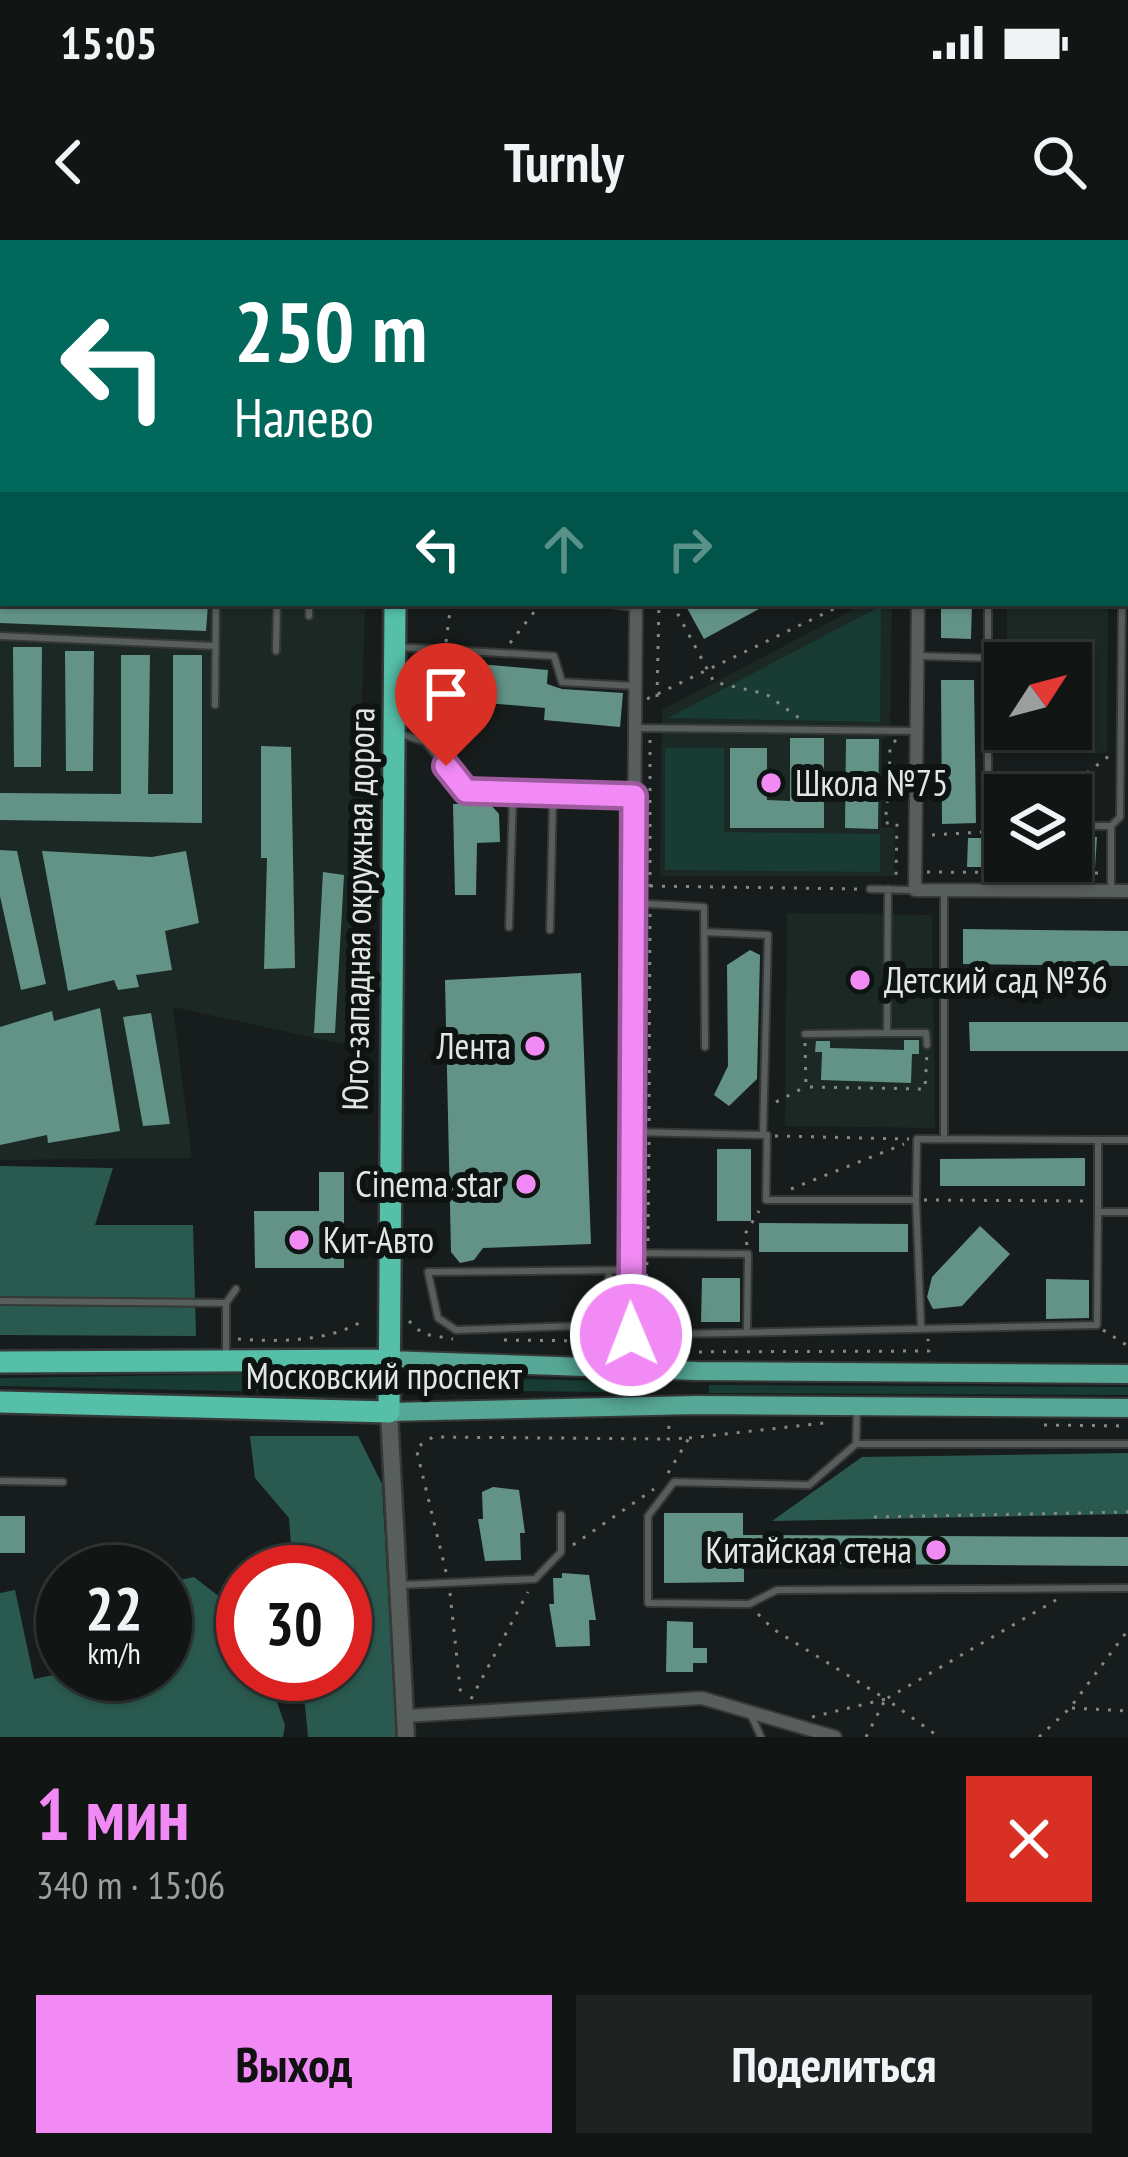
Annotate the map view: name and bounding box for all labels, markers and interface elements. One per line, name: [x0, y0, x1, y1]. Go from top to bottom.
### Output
text: 15:05: [60, 13, 157, 71]
text: Turnly: [504, 127, 624, 197]
icon: back: [36, 129, 102, 195]
icon: search: [1026, 129, 1092, 195]
text: 250 m: [234, 276, 427, 385]
icon: left: [36, 288, 192, 444]
text: Налево: [234, 382, 374, 452]
icon: left: [405, 516, 471, 582]
icon: ahead: [531, 516, 597, 582]
icon: right: [657, 516, 723, 582]
north arrow: [984, 642, 1092, 750]
map controls: [984, 642, 1092, 882]
pin: [395, 643, 497, 766]
icon: arrive: [413, 661, 479, 727]
street label: Юго-западная окружная дорога: [330, 707, 385, 1111]
place label: Школа №75: [795, 759, 948, 806]
marker: Школа №75: [758, 770, 784, 796]
button: layers: [984, 774, 1092, 882]
place label: Детский сад №36: [884, 956, 1108, 1003]
marker: Детский сад №36: [847, 967, 873, 993]
place label: Лента: [436, 1022, 511, 1069]
marker: Лента: [522, 1033, 548, 1059]
place label: Cinema star: [355, 1160, 502, 1207]
marker: Cinema star: [513, 1171, 539, 1197]
place label: Кит-Авто: [323, 1216, 434, 1263]
marker: Кит-Авто: [286, 1227, 312, 1253]
position arrow: [568, 1272, 694, 1398]
street label: Московский проспект: [246, 1352, 523, 1399]
place label: Китайская стена: [706, 1526, 912, 1573]
marker: Китайская стена: [923, 1537, 949, 1563]
speed limit sign: 30: [216, 1545, 372, 1701]
text: 22: [85, 1569, 143, 1647]
text: km/h: [87, 1633, 141, 1672]
text: 1 мин: [36, 1767, 190, 1860]
button: close: [966, 1776, 1092, 1902]
text: 340 m · 15:06: [36, 1859, 225, 1910]
button: Выход: [36, 1995, 552, 2133]
button: Поделиться: [576, 1995, 1092, 2133]

